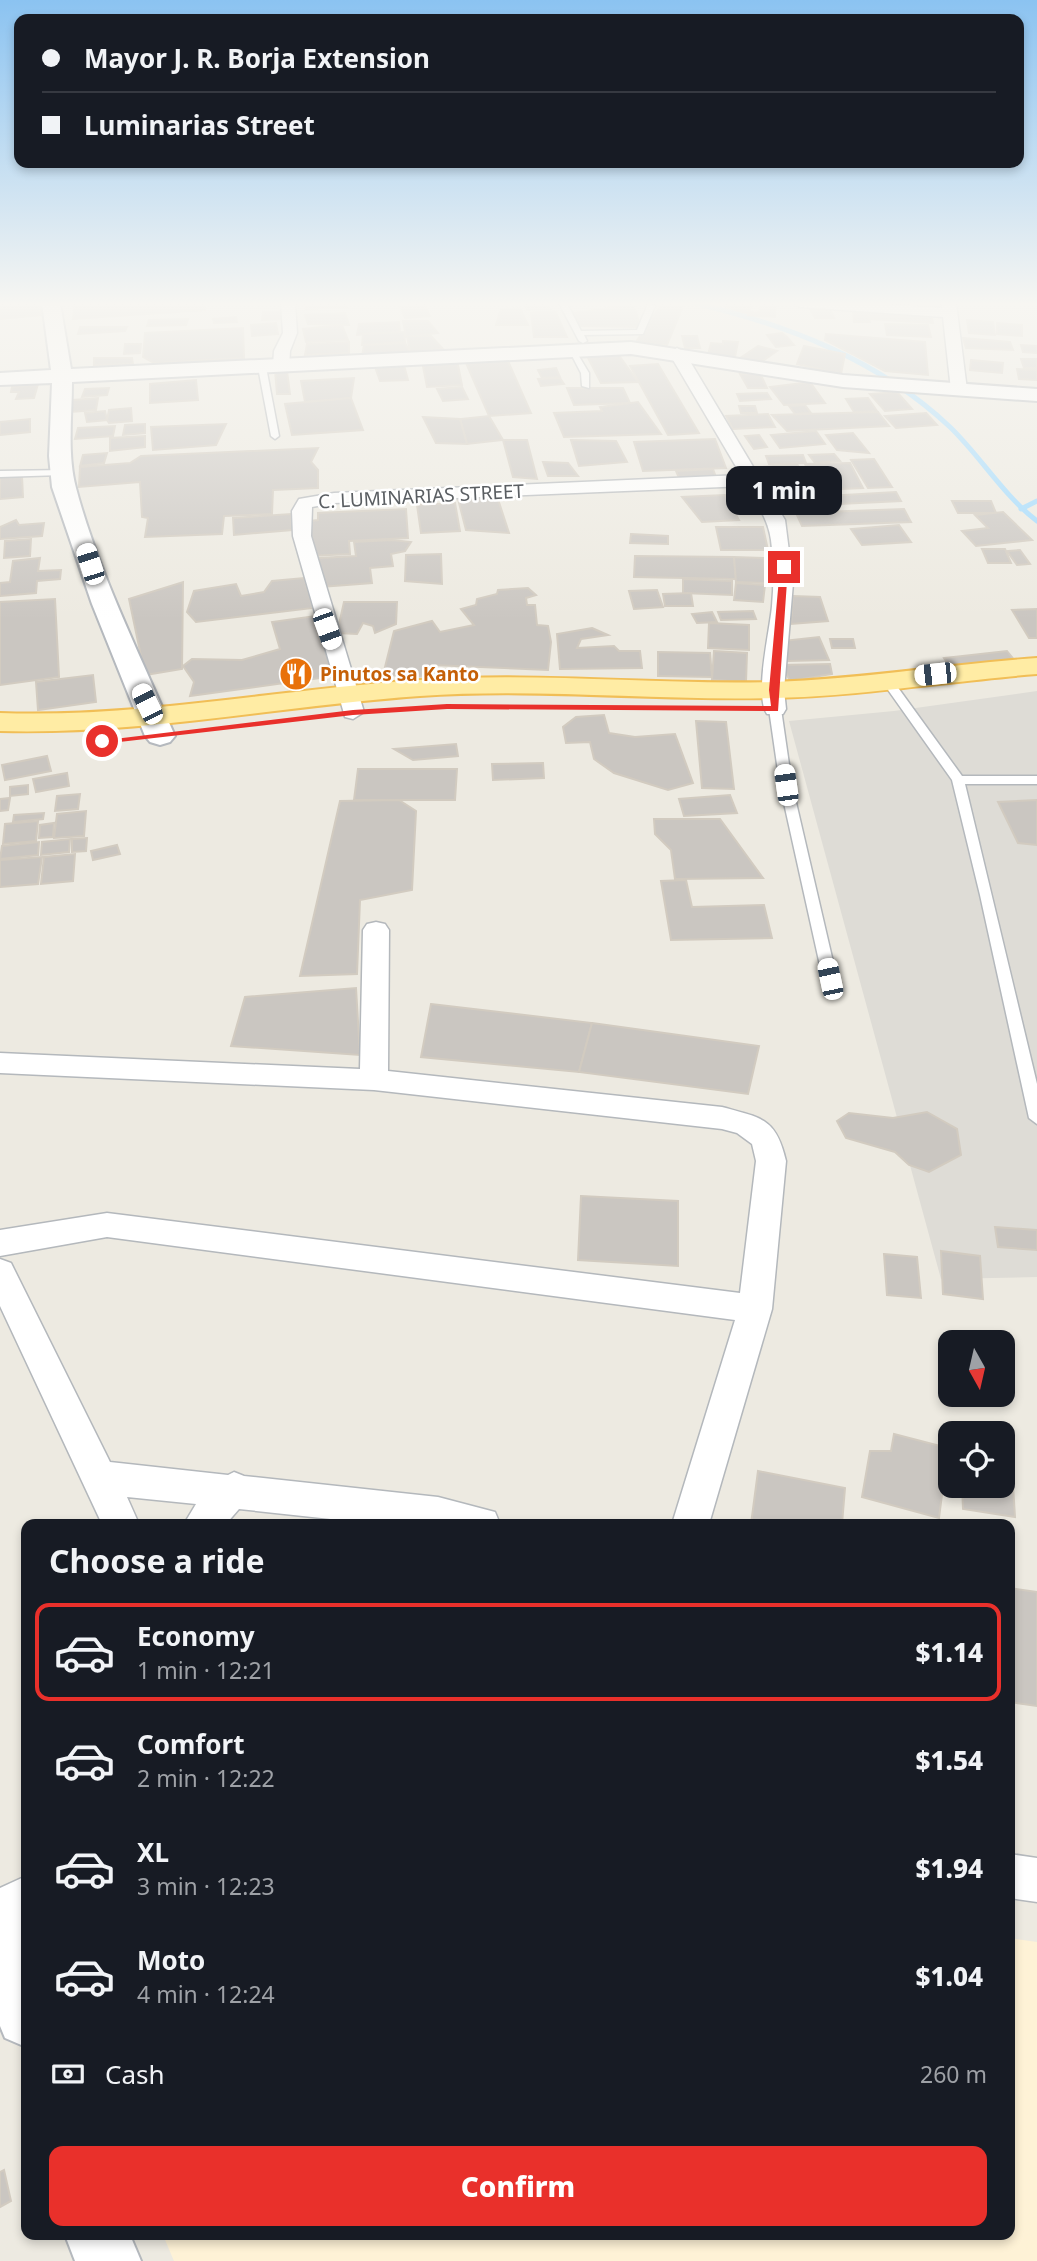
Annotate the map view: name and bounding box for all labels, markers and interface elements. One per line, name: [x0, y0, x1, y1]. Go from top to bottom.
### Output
text: Mayor J. R. Borja Extension: [84, 40, 430, 76]
text: Luminarias Street: [84, 107, 315, 143]
callout: 1 min: [726, 466, 842, 514]
text: 1 min: [752, 474, 816, 506]
street label: C. LUMINARIAS STREET: [317, 478, 525, 514]
car: [74, 541, 107, 587]
route end: [768, 551, 800, 583]
car: [310, 606, 345, 652]
restaurant icon: Pinutos sa Kanto: [277, 655, 315, 693]
place label: Pinutos sa Kanto: [320, 661, 479, 687]
car: [914, 661, 957, 687]
car: [129, 681, 166, 727]
route start: [86, 725, 118, 757]
car: [773, 763, 800, 807]
car: [816, 956, 845, 1002]
north arrow: [938, 1330, 1015, 1407]
map controls: [938, 1330, 1015, 1498]
button: locate: [938, 1421, 1015, 1498]
text: Choose a ride: [49, 1539, 265, 1582]
text: Economy: [137, 1618, 255, 1654]
icon: car: [53, 1621, 116, 1684]
text: $1.14: [916, 1634, 983, 1670]
text: 1 min · 12:21: [137, 1654, 275, 1686]
text: Comfort: [137, 1726, 245, 1762]
icon: car: [53, 1729, 116, 1792]
text: $1.54: [916, 1742, 983, 1778]
text: 2 min · 12:22: [137, 1762, 275, 1794]
text: XL: [137, 1834, 169, 1870]
icon: car: [53, 1837, 116, 1900]
text: $1.94: [916, 1850, 983, 1886]
text: 3 min · 12:23: [137, 1870, 275, 1902]
text: Moto: [137, 1942, 205, 1978]
icon: car: [53, 1945, 116, 2008]
text: $1.04: [916, 1958, 983, 1994]
text: 4 min · 12:24: [137, 1978, 275, 2010]
icon: cash: [49, 2055, 87, 2093]
text: Cash: [105, 2056, 165, 2092]
text: 260 m: [920, 2058, 987, 2090]
button: Confirm: [49, 2146, 987, 2226]

